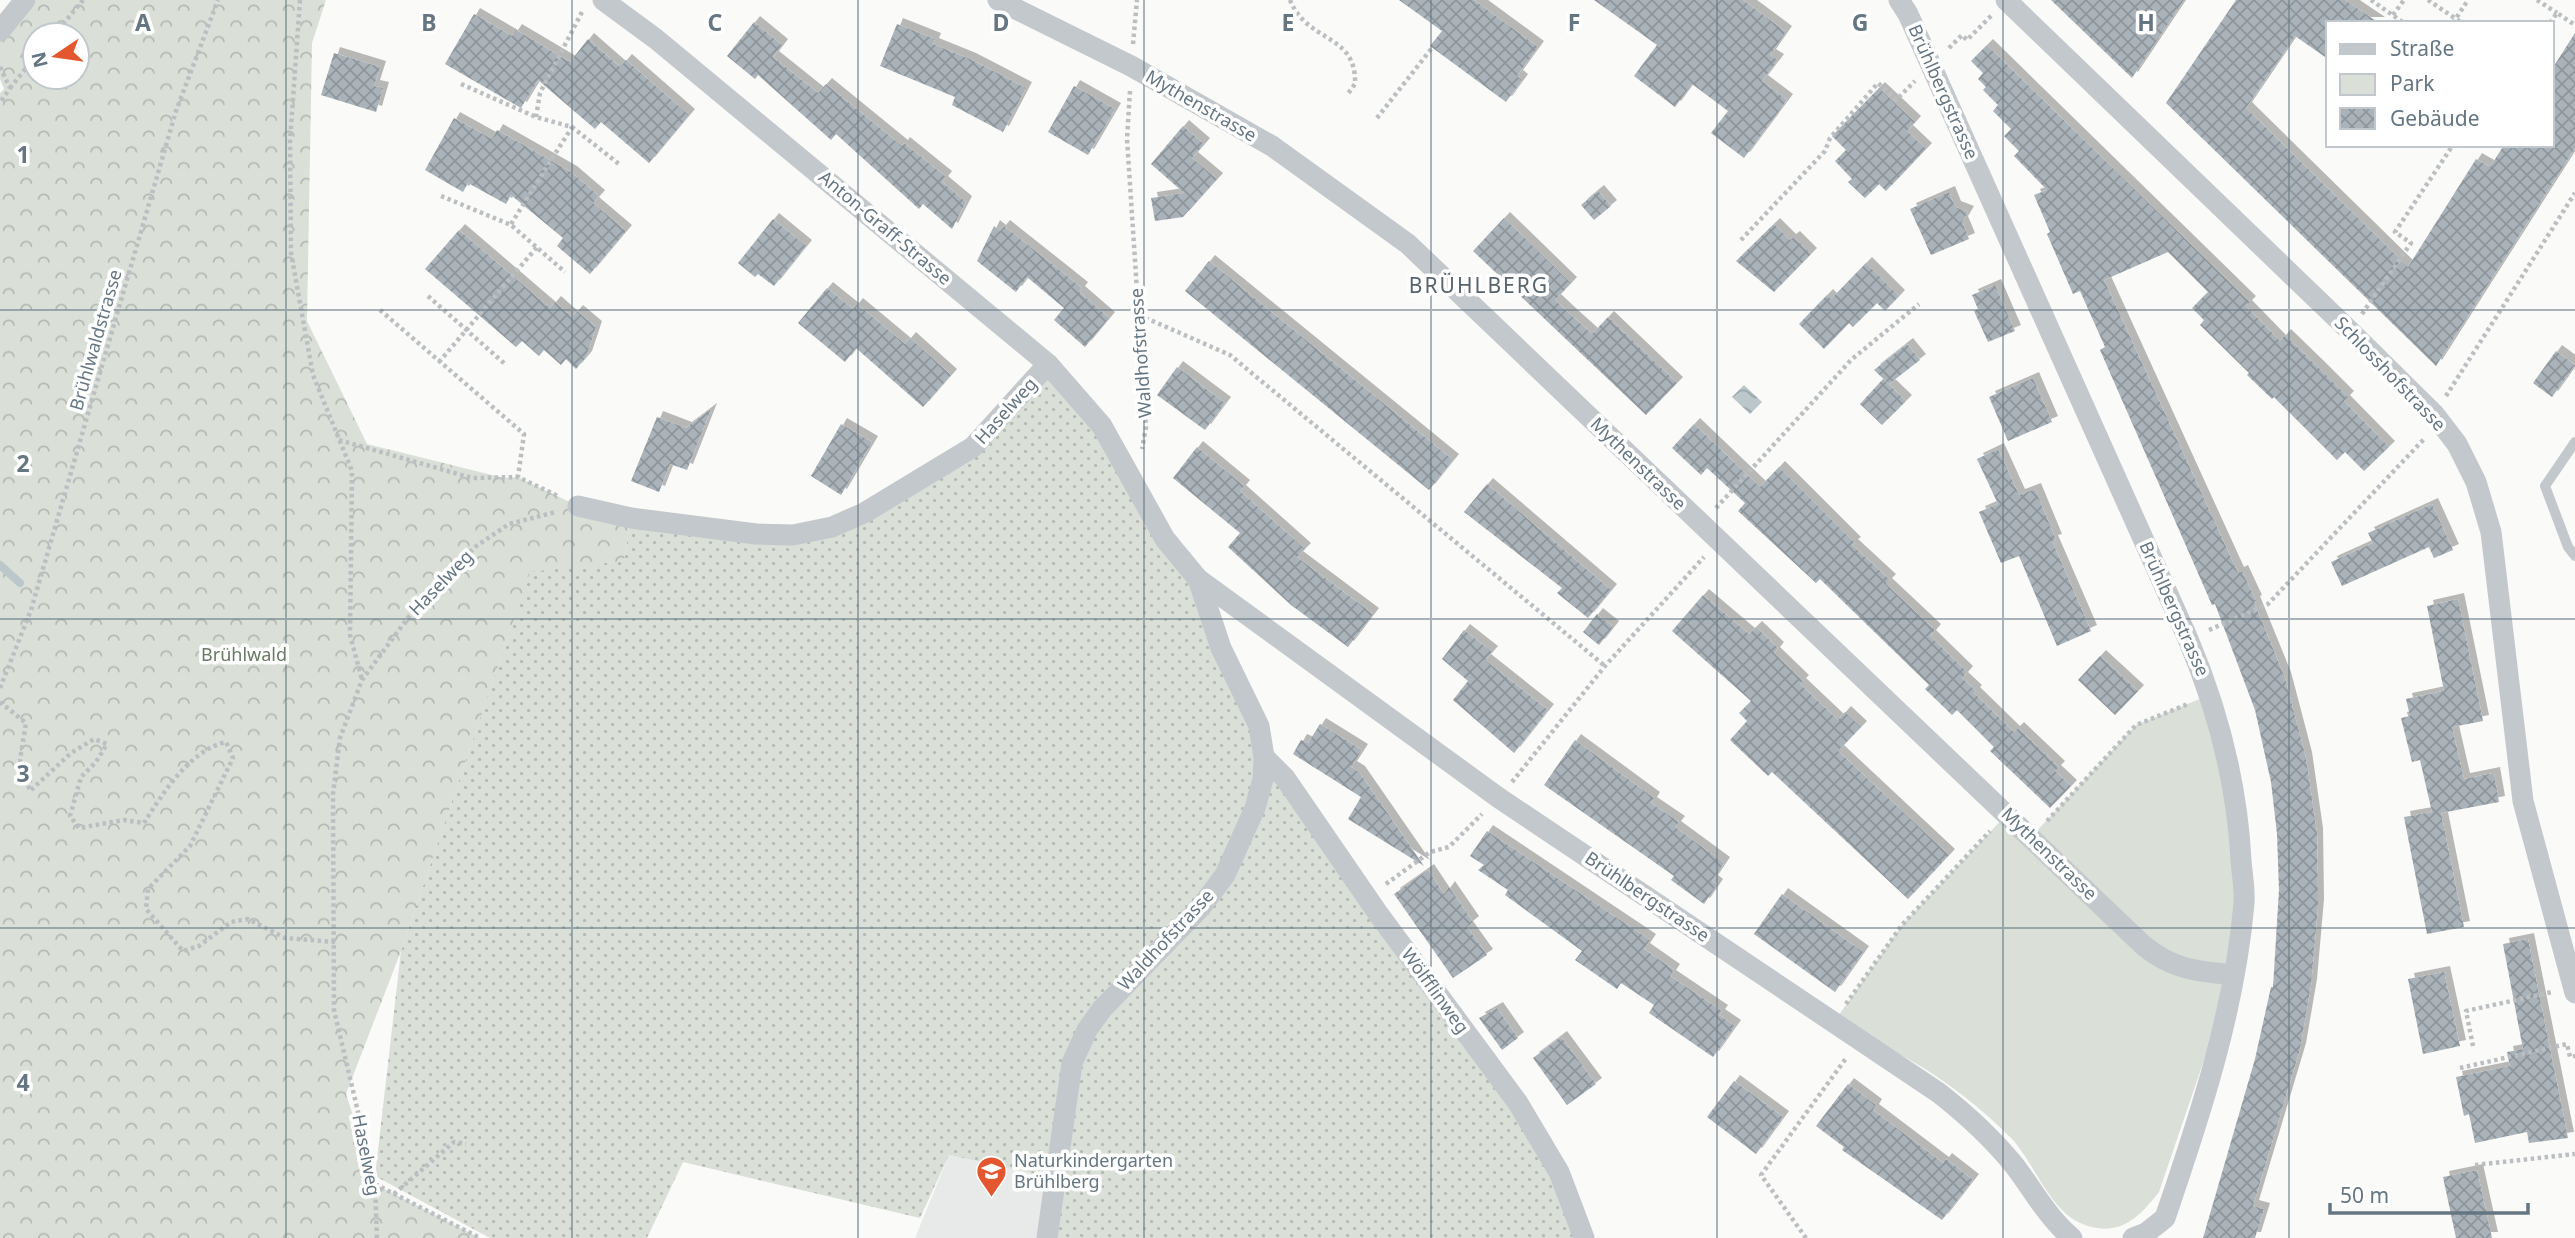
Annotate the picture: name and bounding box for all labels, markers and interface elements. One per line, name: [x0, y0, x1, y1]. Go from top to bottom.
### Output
text: A: [135, 6, 151, 38]
text: B: [421, 6, 437, 38]
text: C: [708, 6, 723, 38]
text: D: [993, 6, 1009, 38]
text: E: [1282, 6, 1294, 38]
text: F: [1568, 6, 1580, 38]
text: G: [1852, 6, 1868, 38]
text: H: [2137, 6, 2155, 38]
street label: Brühlbergstrasse: [1903, 20, 1984, 163]
north arrow: [21, 21, 91, 91]
legend: [2326, 21, 2554, 147]
text: Straße: [2390, 34, 2454, 62]
text: N: [25, 49, 54, 70]
street label: Mythenstrasse: [1142, 64, 1261, 147]
text: Park: [2390, 69, 2435, 97]
text: Gebäude: [2390, 104, 2480, 132]
text: 1: [16, 138, 30, 170]
street label: Anton-Graff-Strasse: [814, 165, 957, 290]
street label: Brühlwaldstrasse: [63, 266, 127, 413]
district label: BRÜHLBERG: [1409, 271, 1549, 299]
street label: Waldhofstrasse: [1123, 287, 1157, 419]
street label: Schlosshofstrasse: [2330, 311, 2452, 436]
street label: Haselweg: [969, 372, 1042, 449]
street label: Mythenstrasse: [1586, 412, 1692, 515]
text: 2: [16, 447, 30, 479]
street label: Brühlbergstrasse: [2134, 537, 2215, 680]
street label: Haselweg: [403, 544, 477, 620]
park label: Brühlwald: [201, 642, 287, 666]
text: 3: [16, 757, 30, 789]
street label: Mythenstrasse: [1997, 802, 2103, 905]
street label: Brühlbergstrasse: [1581, 846, 1714, 947]
street label: Waldhofstrasse: [1112, 884, 1218, 995]
street label: Wölfflinweg: [1397, 943, 1475, 1038]
text: 4: [16, 1066, 30, 1098]
street label: Haselweg: [347, 1112, 387, 1197]
place label: Naturkindergarten Brühlberg: [1014, 1148, 1173, 1193]
school or university icon: Naturkindergarten Brühlberg: [974, 1154, 1008, 1198]
scale bar: [2330, 1172, 2528, 1216]
text: 50 m: [2340, 1181, 2389, 1209]

